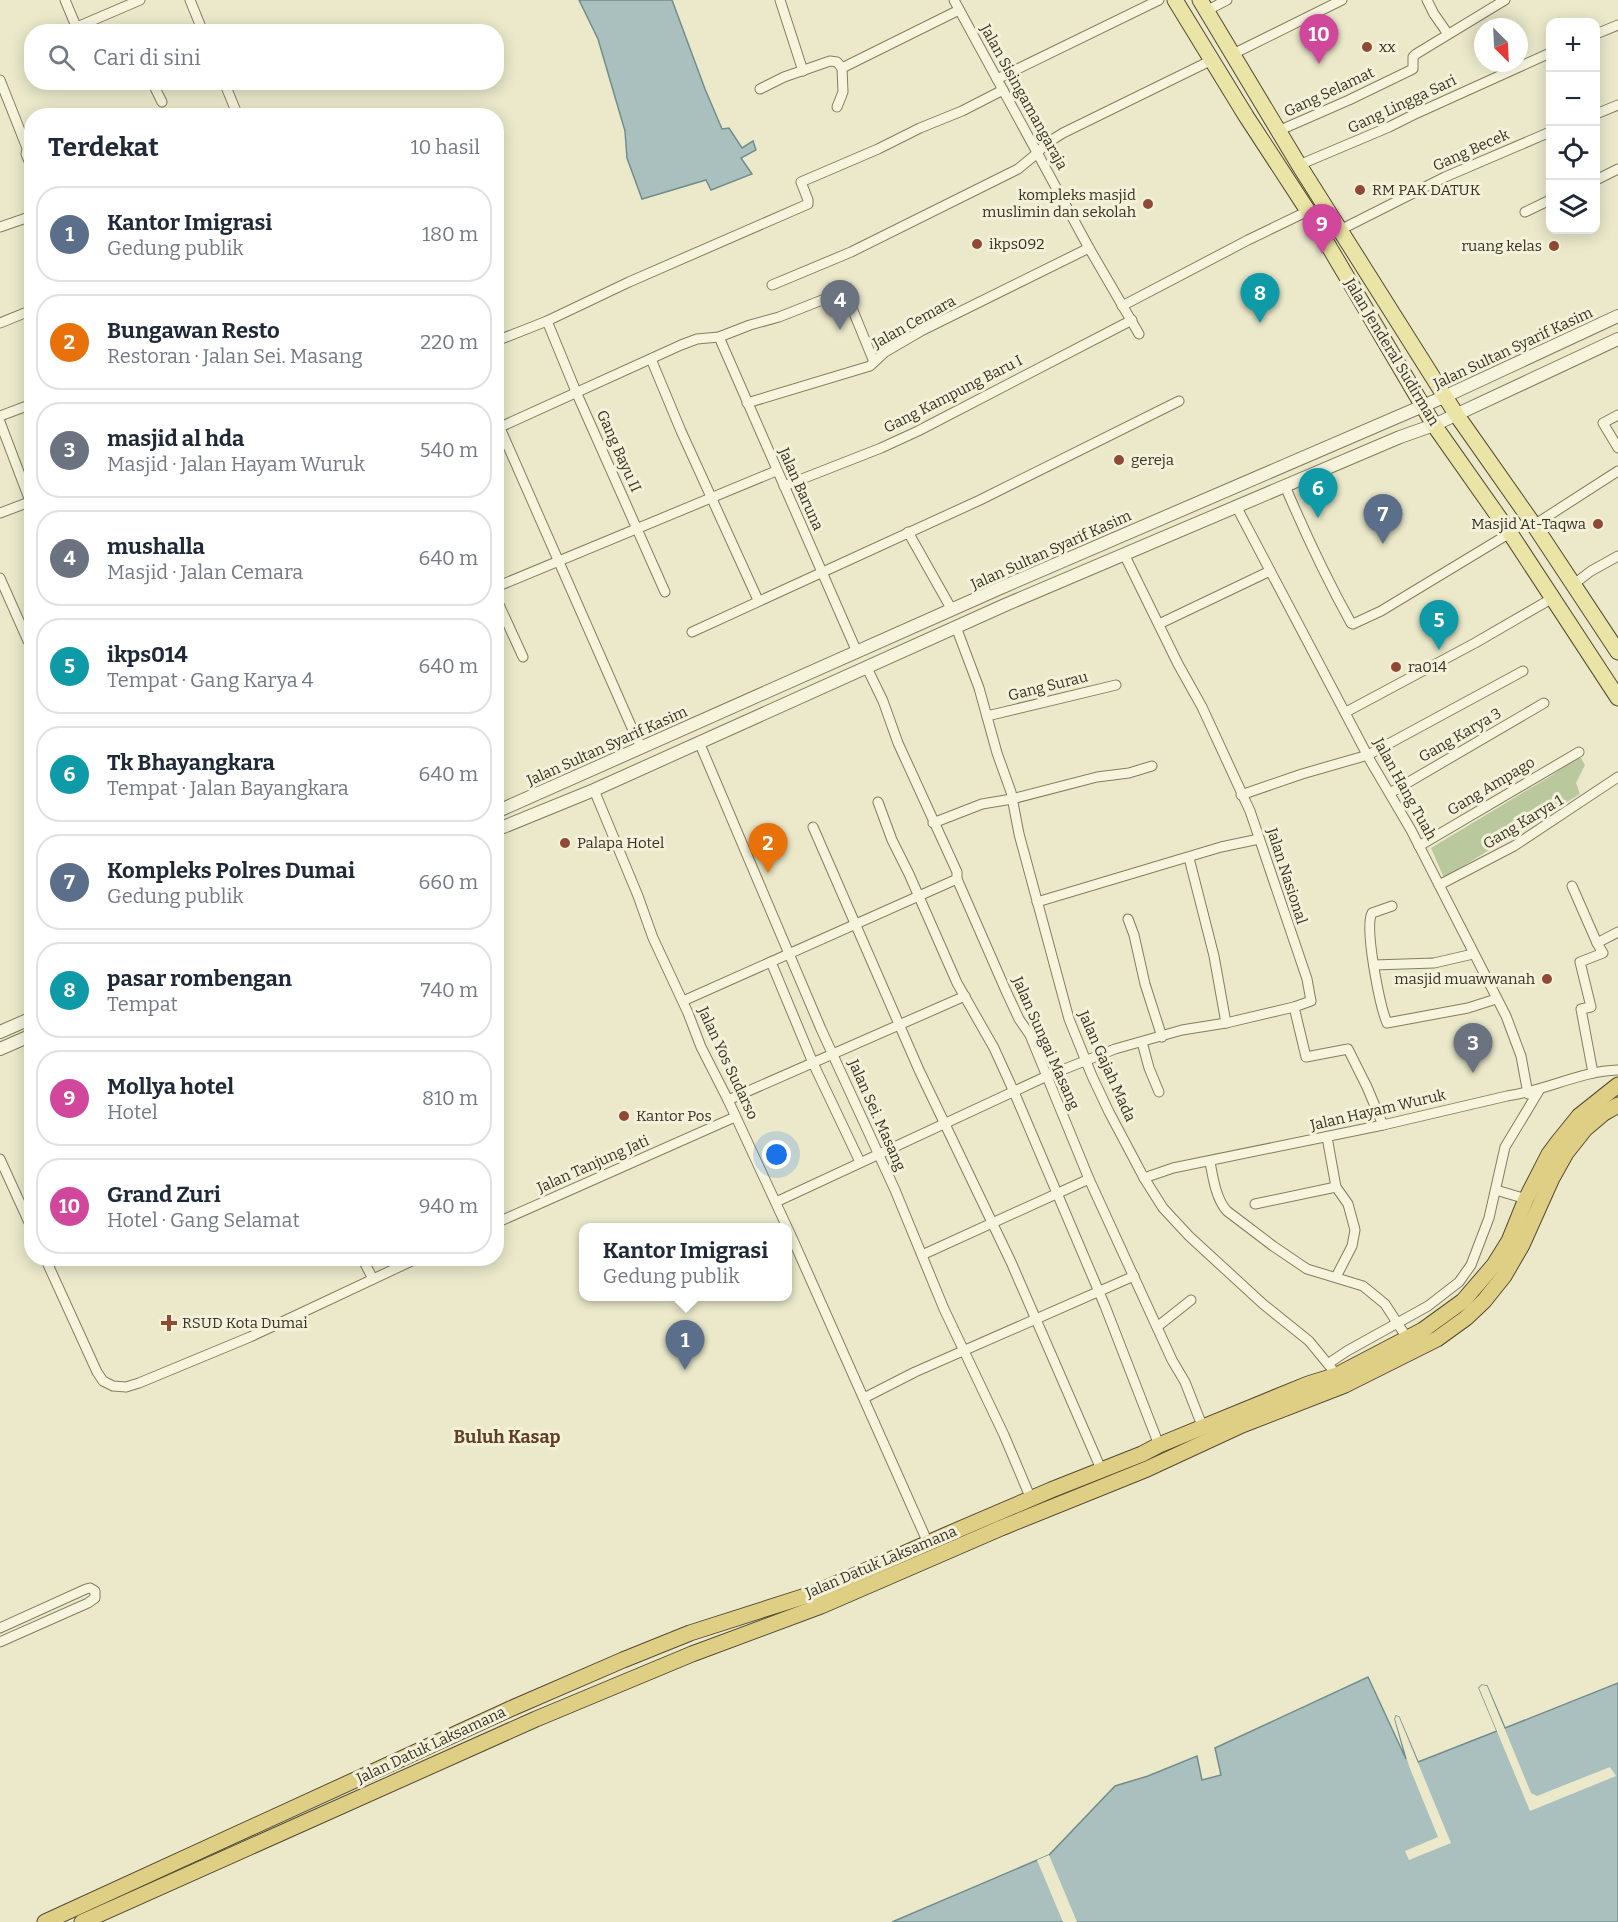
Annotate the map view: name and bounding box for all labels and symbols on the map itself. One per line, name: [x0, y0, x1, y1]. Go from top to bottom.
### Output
pin: 10: [1300, 14, 1338, 64]
north arrow: [1474, 18, 1528, 72]
street label: Jalan Sisingamangaraja: [976, 20, 1071, 173]
place label: xx: [1379, 38, 1396, 56]
marker: xx: [1360, 40, 1374, 54]
street label: Gang Selamat: [1281, 63, 1377, 121]
street label: Gang Lingga Sari: [1345, 71, 1460, 137]
street label: Gang Becek: [1430, 125, 1512, 175]
place label: RM PAK DATUK: [1372, 181, 1481, 199]
marker: RM PAK DATUK: [1353, 183, 1367, 197]
place label: kompleks masjid muslimin dan sekolah: [982, 186, 1137, 221]
marker: kompleks masjid muslimin dan sekolah: [1141, 197, 1155, 211]
pin: 9: [1302, 204, 1342, 254]
place label: ikps092: [989, 235, 1044, 253]
marker: ikps092: [970, 237, 984, 251]
place label: ruang kelas: [1461, 237, 1542, 255]
marker: ruang kelas: [1547, 239, 1561, 253]
pin: 8: [1240, 274, 1280, 323]
street label: Jalan Jenderal Sudirman: [1340, 274, 1443, 429]
pin: 4: [820, 280, 860, 330]
street label: Jalan Cemara: [869, 292, 959, 353]
street label: Jalan Sultan Syarif Kasim: [1430, 303, 1596, 393]
street label: Gang Kampung Baru I: [881, 351, 1025, 437]
street label: Gang Bayu II: [593, 407, 645, 495]
street label: Jalan Baruna: [774, 444, 827, 533]
place label: gereja: [1131, 451, 1174, 469]
marker: gereja: [1112, 453, 1126, 467]
pin: 6: [1298, 468, 1338, 518]
pin: 7: [1364, 494, 1402, 544]
street label: Jalan Sultan Syarif Kasim: [967, 506, 1135, 594]
place label: Masjid At-Taqwa: [1471, 515, 1586, 533]
marker: Masjid At-Taqwa: [1591, 517, 1605, 531]
pin: 5: [1420, 600, 1458, 650]
place label: ra014: [1408, 658, 1447, 676]
marker: ra014: [1389, 660, 1403, 674]
street label: Gang Surau: [1006, 667, 1090, 705]
street label: Jalan Sultan Syarif Kasim: [523, 702, 691, 790]
street label: Gang Karya 3: [1416, 704, 1504, 766]
street label: Jalan Hang Tuah: [1369, 734, 1441, 844]
street label: Gang Ampago: [1444, 753, 1538, 819]
street label: Gang Karya 1: [1480, 791, 1566, 853]
pin: 2: [748, 824, 788, 873]
street label: Jalan Nasional: [1263, 825, 1311, 926]
place label: Palapa Hotel: [577, 834, 664, 852]
marker: Palapa Hotel: [558, 836, 572, 850]
place label: masjid muawwanah: [1394, 970, 1536, 988]
marker: masjid muawwanah: [1540, 972, 1554, 986]
street label: Jalan Sungai Masang: [1008, 973, 1083, 1112]
street label: Jalan Yos Sudarso: [694, 1003, 762, 1122]
street label: Jalan Gajah Mada: [1074, 1007, 1140, 1124]
pin: 3: [1454, 1024, 1492, 1073]
street label: Jalan Sei. Masang: [844, 1056, 910, 1173]
street label: Jalan Hayam Wuruk: [1308, 1086, 1448, 1135]
place label: Kantor Pos: [636, 1107, 712, 1125]
marker: Kantor Pos: [617, 1109, 631, 1123]
street label: Jalan Tanjung Jati: [533, 1131, 652, 1197]
your location: [762, 1140, 791, 1169]
marker: RSUD Kota Dumai: [160, 1314, 178, 1332]
place label: RSUD Kota Dumai: [182, 1314, 308, 1332]
pin: 1: [666, 1320, 704, 1370]
district label: Buluh Kasap: [454, 1426, 561, 1448]
street label: Jalan Datuk Laksamana: [802, 1522, 959, 1602]
street label: Jalan Datuk Laksamana: [353, 1703, 508, 1788]

